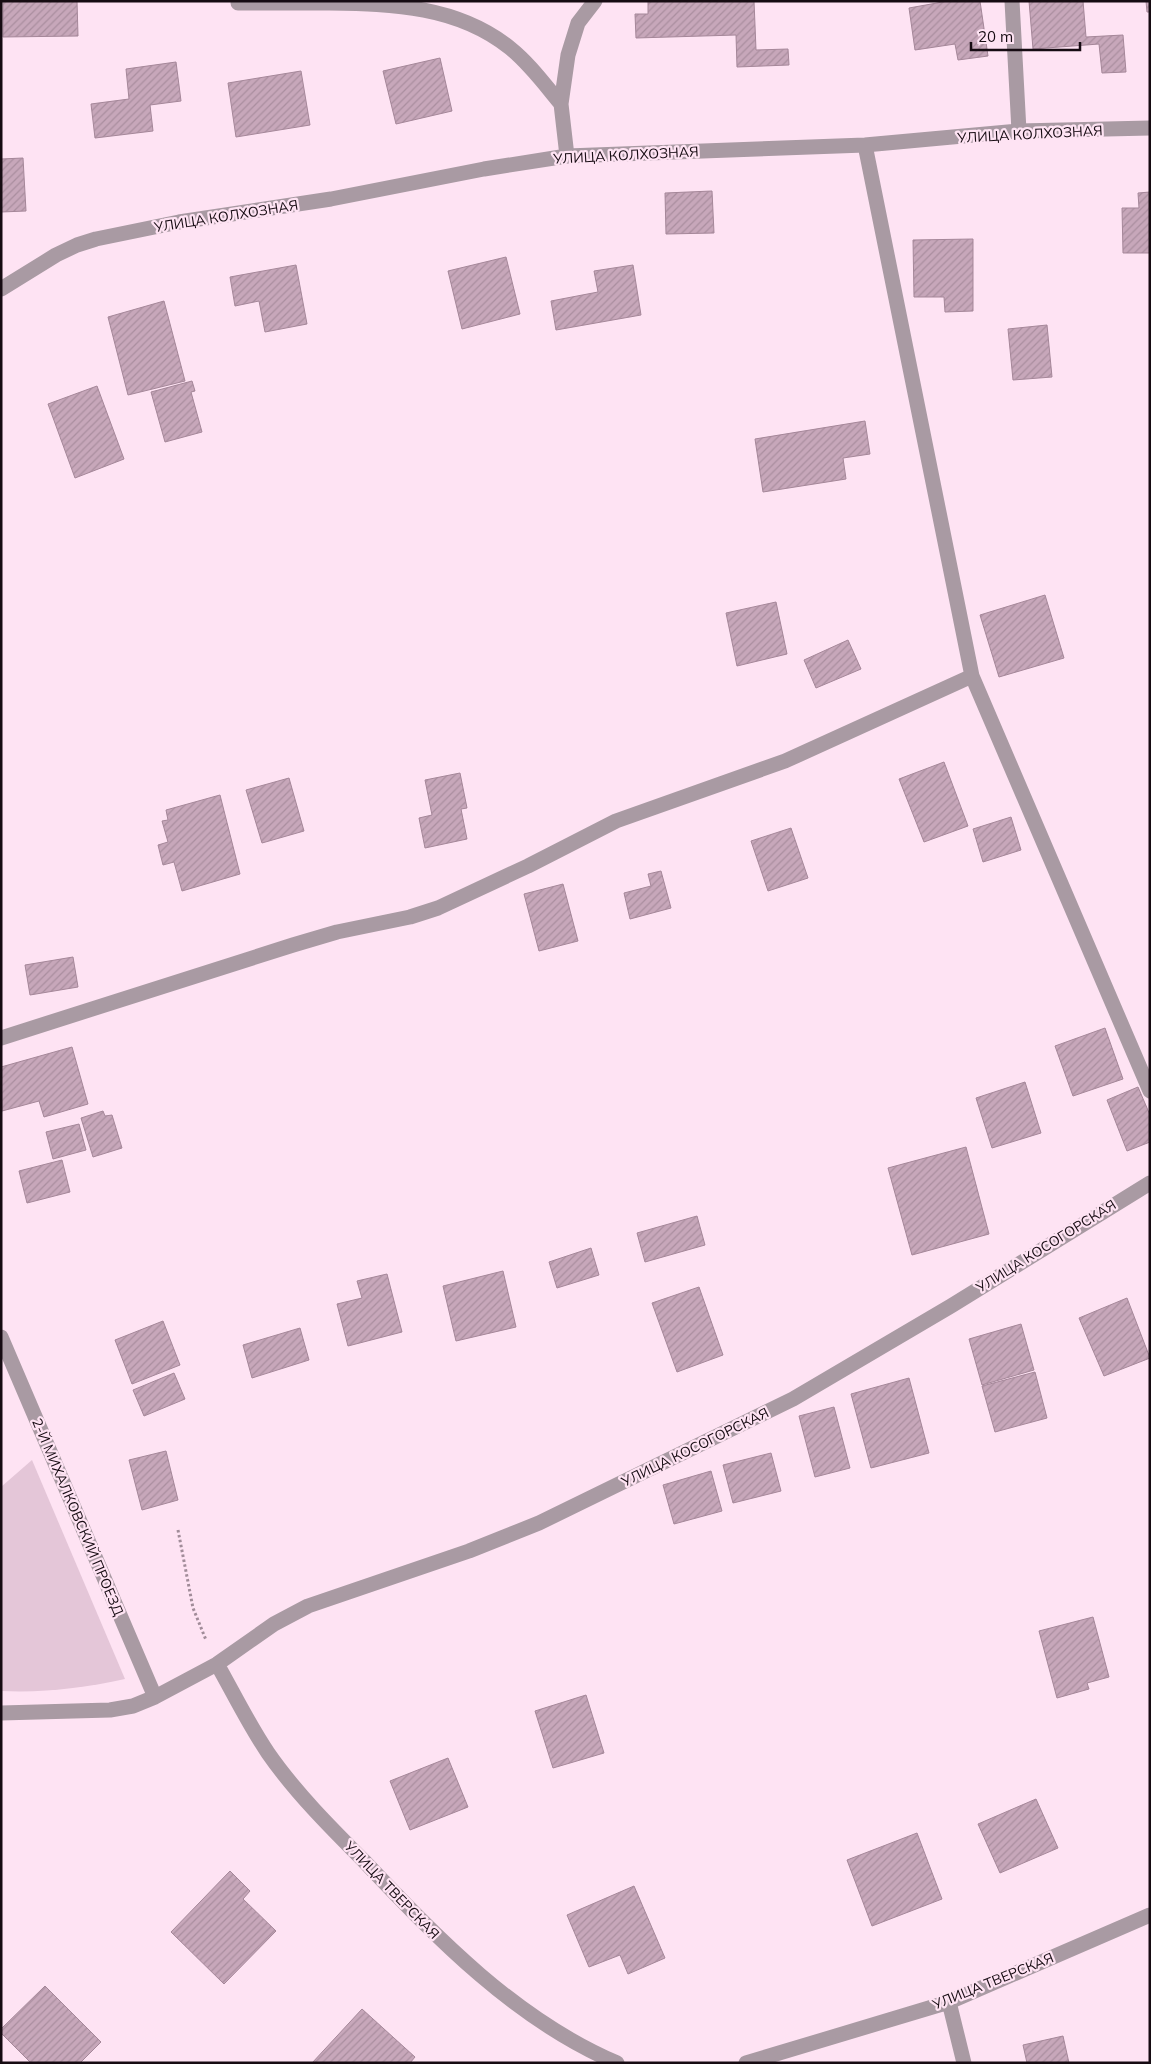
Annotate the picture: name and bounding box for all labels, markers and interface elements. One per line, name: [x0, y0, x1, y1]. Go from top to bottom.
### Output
scale bar: [971, 20, 1080, 52]
text: 20 m: [978, 27, 1013, 46]
street label: УЛИЦА КОЛХОЗНАЯ: [956, 121, 1103, 147]
street label: УЛИЦА КОЛХОЗНАЯ: [552, 142, 699, 168]
street label: УЛИЦА КОЛХОЗНАЯ: [152, 196, 299, 236]
street label: УЛИЦА КОСОГОРСКАЯ: [972, 1196, 1119, 1297]
street label: УЛИЦА КОСОГОРСКАЯ: [618, 1403, 772, 1491]
street label: 2-Й МИХАЛКОВСКИЙ ПРОЕЗД: [28, 1416, 128, 1618]
street label: УЛИЦА ТВЕРСКАЯ: [340, 1837, 443, 1943]
street label: УЛИЦА ТВЕРСКАЯ: [929, 1948, 1056, 2014]

